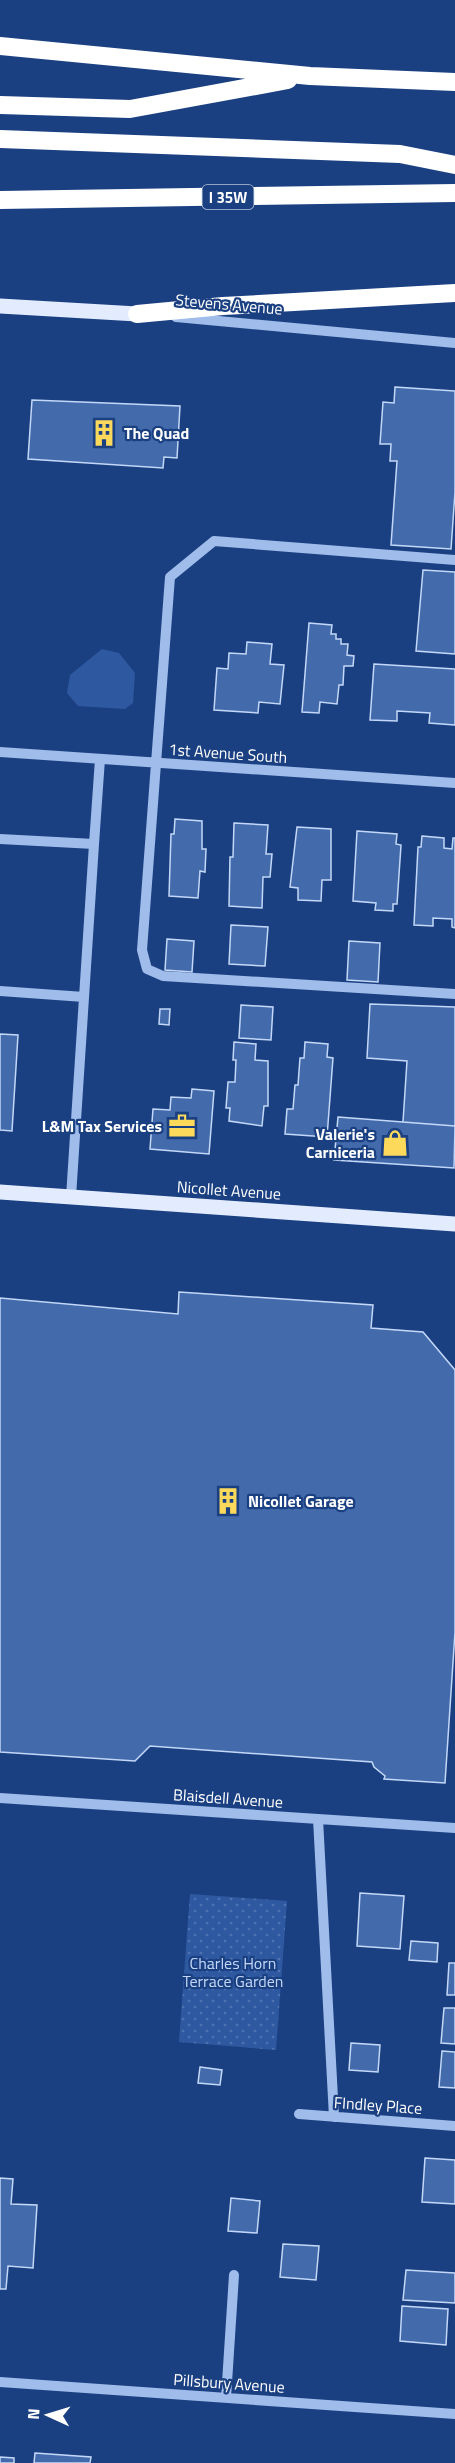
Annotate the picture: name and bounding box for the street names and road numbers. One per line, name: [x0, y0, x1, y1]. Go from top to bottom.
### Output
road number: I 35W: [202, 185, 254, 209]
street label: Stevens Avenue: [174, 287, 284, 321]
street label: 1st Avenue South: [168, 737, 288, 769]
street label: Nicollet Avenue: [176, 1174, 282, 1206]
street label: Blaisdell Avenue: [172, 1782, 284, 1814]
street label: FIndley Place: [333, 2090, 423, 2120]
street label: Pillsbury Avenue: [173, 2367, 285, 2399]

